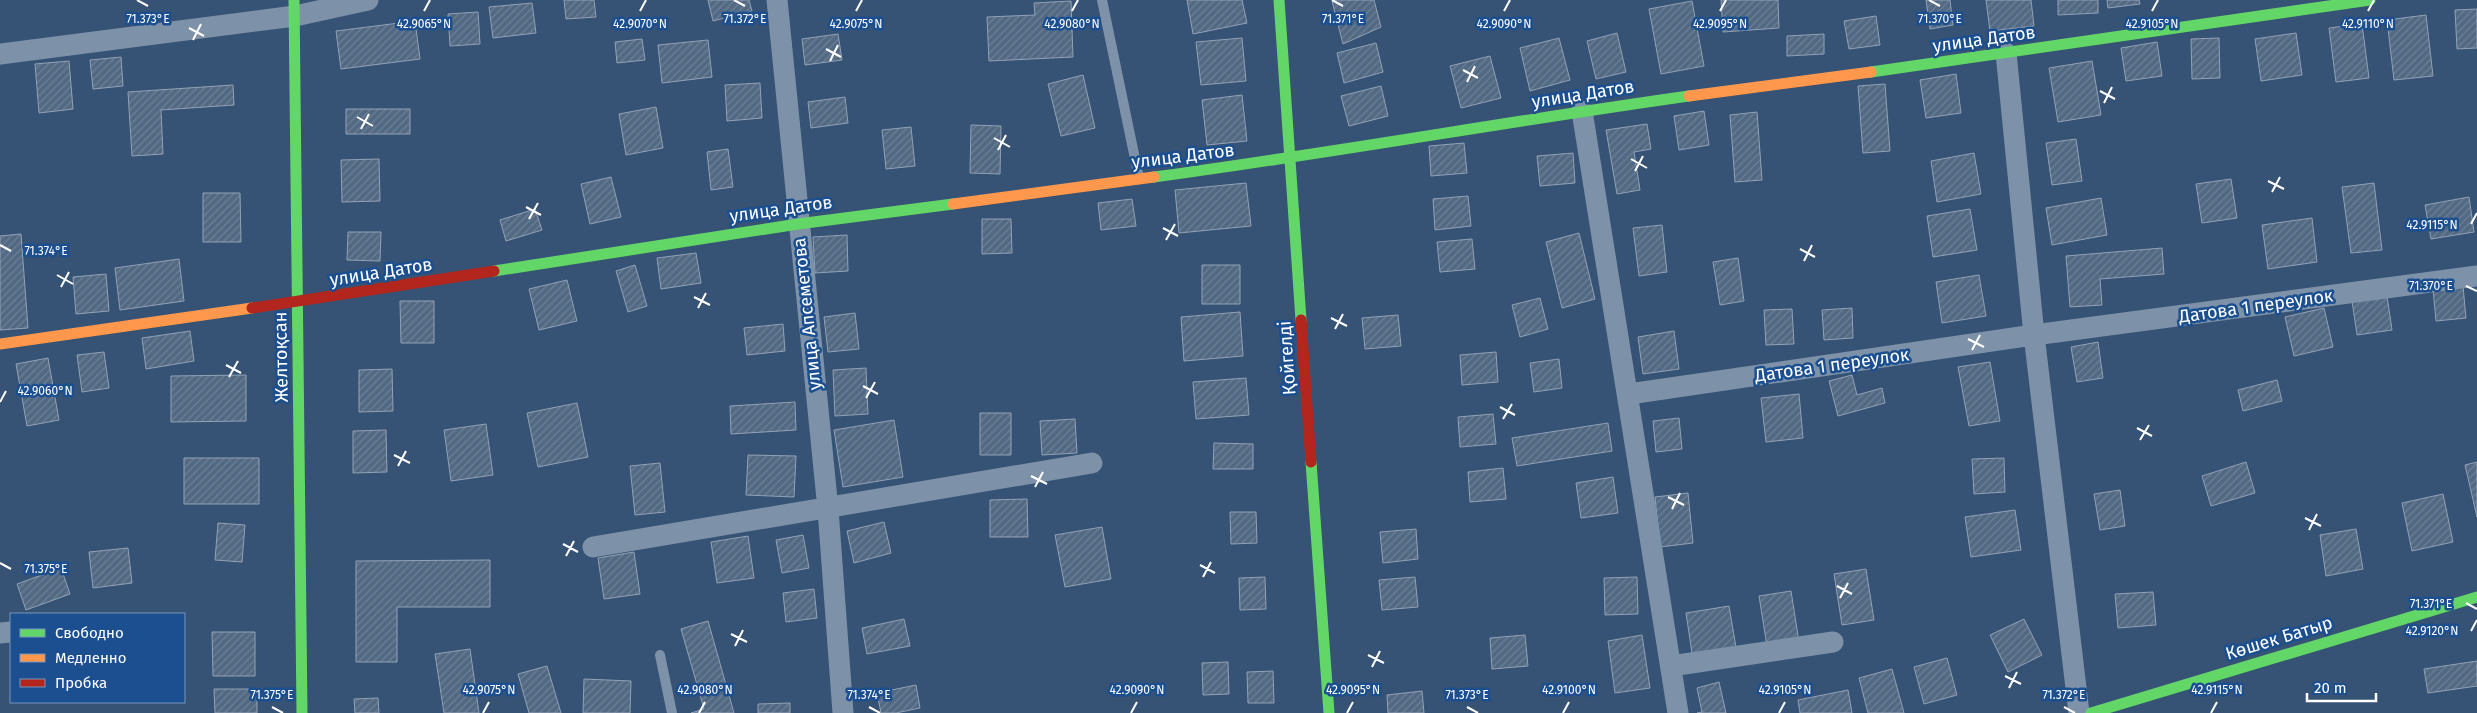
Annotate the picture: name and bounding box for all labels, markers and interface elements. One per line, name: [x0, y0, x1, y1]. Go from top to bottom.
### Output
text: 71.373°E: [126, 12, 170, 26]
text: 71.372°E: [723, 12, 767, 26]
text: 71.371°E: [1322, 12, 1364, 26]
text: 71.370°E: [1918, 12, 1962, 26]
text: 42.9065°N: [397, 17, 451, 31]
text: 42.9070°N: [613, 17, 667, 31]
text: 42.9075°N: [830, 17, 882, 31]
text: 42.9080°N: [1044, 17, 1100, 31]
text: 42.9090°N: [1476, 17, 1532, 31]
text: 42.9095°N: [1693, 17, 1747, 31]
text: 42.9105°N: [2126, 17, 2178, 31]
text: 42.9110°N: [2342, 17, 2394, 31]
street label: улица Датов: [1931, 21, 2037, 57]
street label: улица Датов: [1530, 75, 1636, 113]
street label: улица Датов: [1130, 139, 1236, 173]
street label: улица Датов: [728, 191, 834, 227]
text: 42.9115°N: [2406, 218, 2458, 232]
street label: улица Апсеметова: [788, 237, 826, 391]
text: 71.374°E: [24, 244, 68, 258]
street label: улица Датов: [328, 253, 434, 291]
text: 71.370°E: [2409, 279, 2453, 293]
street label: Датова 1 переулок: [2177, 284, 2335, 328]
street label: Желтоқсан: [269, 311, 293, 403]
street label: Қойгелді: [1273, 320, 1301, 396]
street label: Датова 1 переулок: [1753, 343, 1911, 387]
text: 42.9060°N: [17, 384, 73, 398]
text: 71.375°E: [25, 562, 67, 576]
text: 71.371°E: [2410, 597, 2452, 611]
street label: Көшек Батыр: [2223, 611, 2335, 665]
legend: [10, 613, 185, 703]
text: Свободно: [55, 624, 124, 642]
text: 42.9120°N: [2405, 624, 2459, 638]
text: Медленно: [55, 649, 127, 667]
scale bar: [2307, 670, 2376, 702]
text: Пробка: [55, 674, 107, 692]
text: 20 m: [2314, 679, 2347, 697]
text: 42.9075°N: [463, 683, 515, 697]
text: 42.9080°N: [677, 683, 733, 697]
text: 42.9090°N: [1109, 683, 1165, 697]
text: 42.9095°N: [1326, 683, 1380, 697]
text: 42.9100°N: [1542, 683, 1596, 697]
text: 42.9105°N: [1759, 683, 1811, 697]
text: 42.9115°N: [2191, 683, 2243, 697]
text: 71.375°E: [251, 688, 293, 702]
text: 71.374°E: [847, 688, 891, 702]
text: 71.373°E: [1445, 688, 1489, 702]
text: 71.372°E: [2042, 688, 2086, 702]

